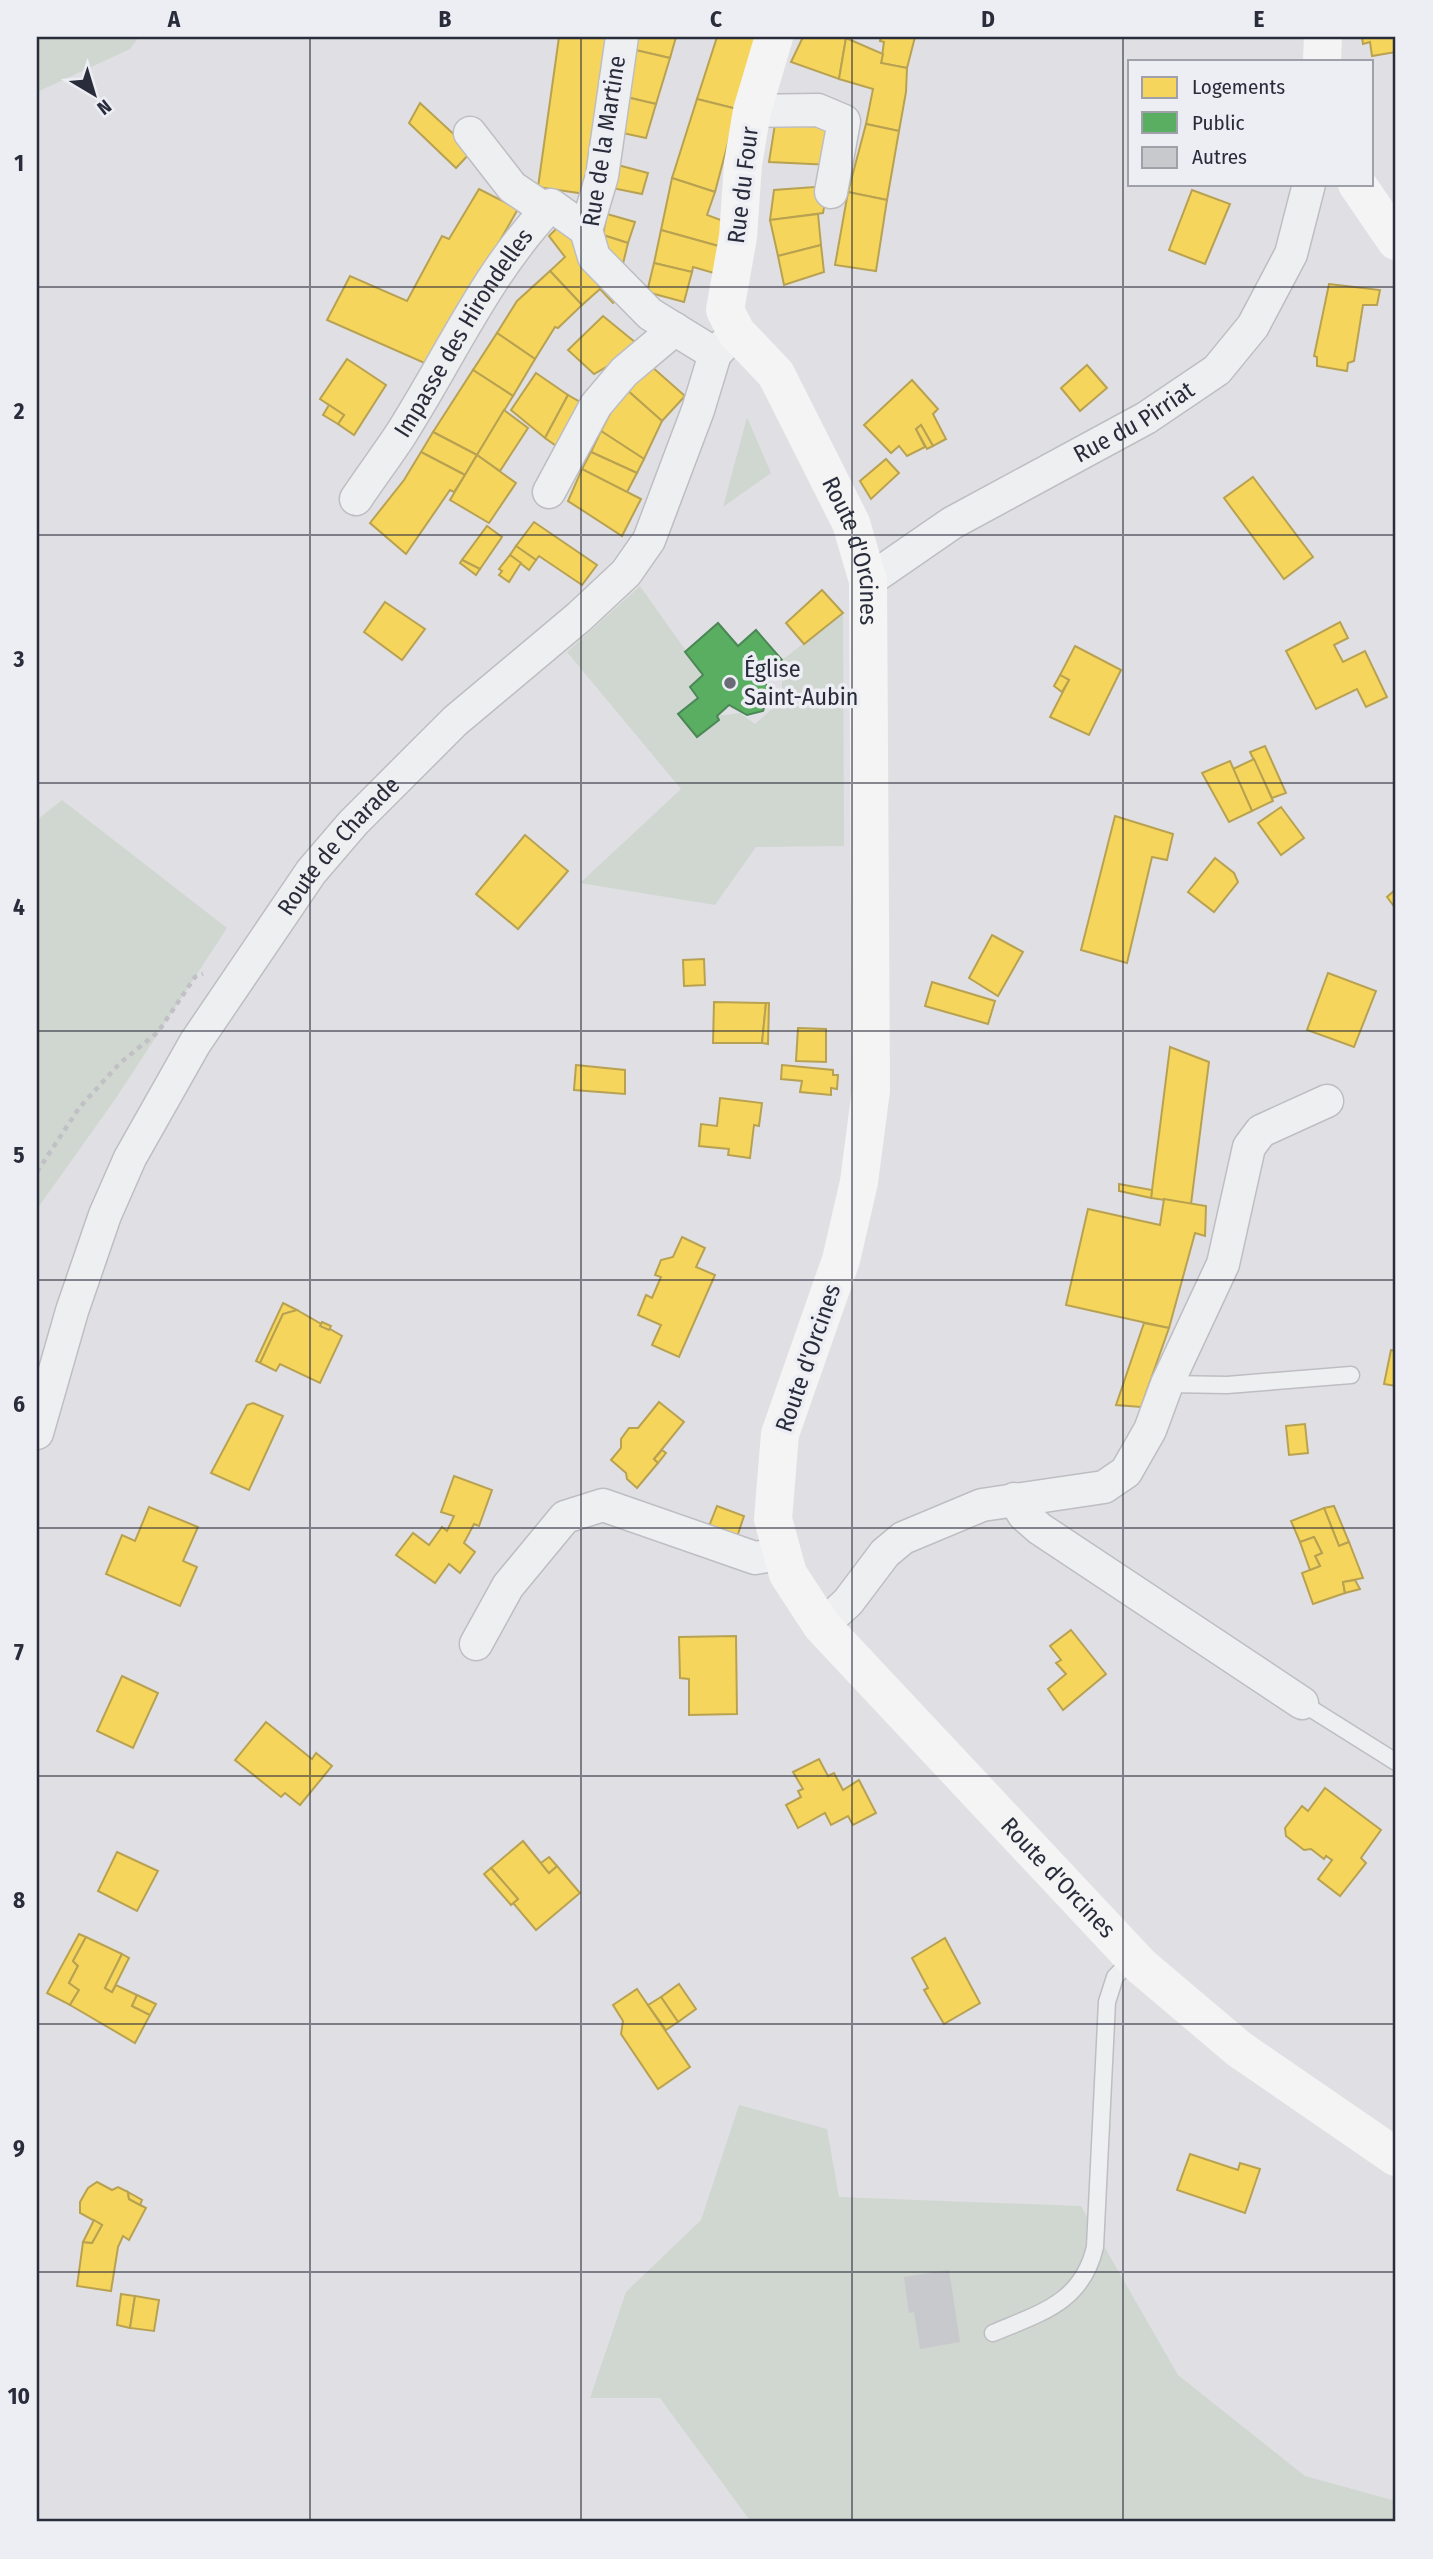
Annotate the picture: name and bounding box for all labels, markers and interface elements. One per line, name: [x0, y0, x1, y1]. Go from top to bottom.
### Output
text: A: [167, 5, 181, 33]
text: B: [439, 5, 452, 33]
text: C: [710, 5, 722, 33]
text: D: [981, 5, 995, 33]
text: E: [1254, 5, 1265, 33]
street label: Rue de la Martine: [577, 54, 631, 228]
north arrow: [60, 60, 130, 130]
legend: [1128, 60, 1374, 186]
text: Logements: [1192, 74, 1285, 100]
text: N: [93, 94, 116, 120]
text: Public: [1192, 110, 1244, 136]
street label: Rue du Four: [722, 124, 764, 245]
text: Autres: [1192, 144, 1247, 170]
text: 1: [14, 149, 24, 177]
street label: Impasse des Hirondelles: [388, 223, 539, 442]
street label: Rue du Pirriat: [1069, 376, 1200, 469]
text: 2: [13, 397, 25, 425]
street label: Route d'Orcines: [816, 472, 882, 625]
text: 3: [13, 645, 25, 673]
place label: Église Saint-Aubin: [744, 654, 859, 711]
marker: Église Saint-Aubin: [722, 675, 738, 691]
street label: Route de Charade: [272, 771, 405, 921]
text: 4: [13, 893, 25, 921]
text: 5: [13, 1141, 25, 1169]
street label: Route d'Orcines: [770, 1280, 846, 1436]
text: 6: [13, 1390, 25, 1418]
text: 7: [14, 1638, 24, 1666]
street label: Route d'Orcines: [995, 1812, 1121, 1944]
text: 8: [13, 1886, 25, 1914]
text: 9: [13, 2134, 25, 2162]
text: 10: [8, 2382, 30, 2410]

